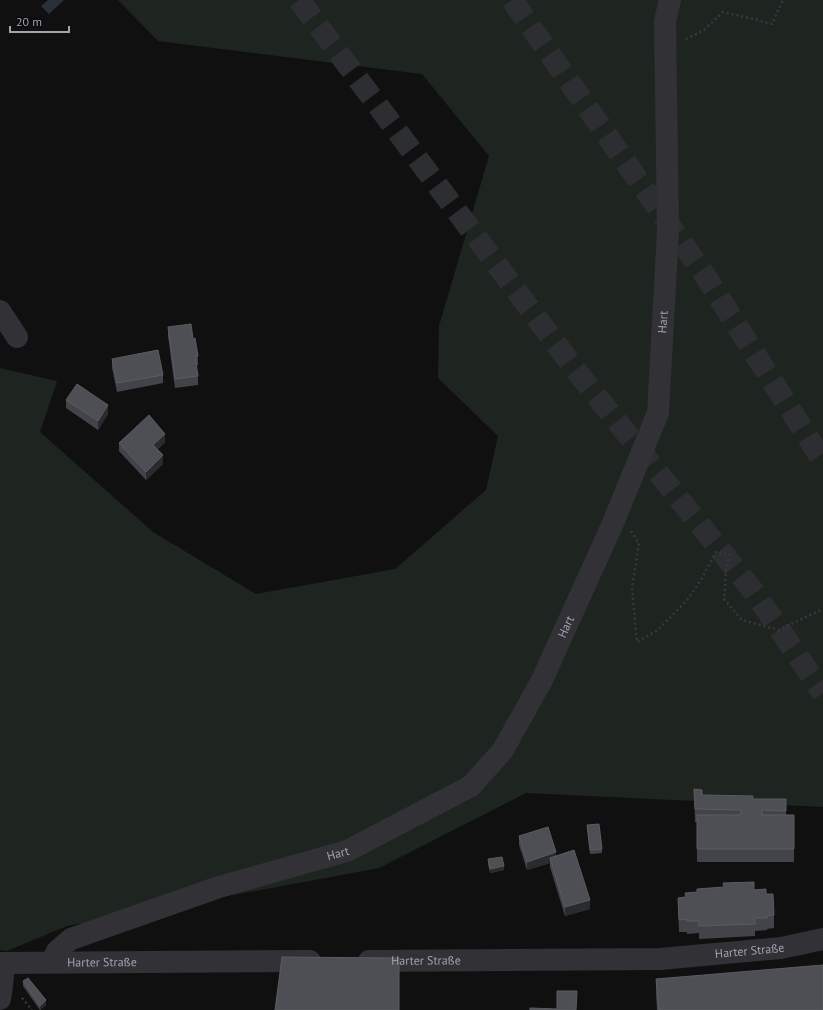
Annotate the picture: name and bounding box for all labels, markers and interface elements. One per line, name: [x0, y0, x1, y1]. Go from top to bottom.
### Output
scale bar: [10, 8, 69, 34]
text: 20 m: [16, 14, 42, 29]
street label: Hart: [654, 310, 671, 334]
street label: Hart: [554, 613, 577, 640]
street label: Hart: [325, 843, 351, 863]
street label: Harter Straße: [714, 939, 786, 961]
street label: Harter Straße: [391, 952, 461, 968]
street label: Harter Straße: [67, 954, 137, 970]

